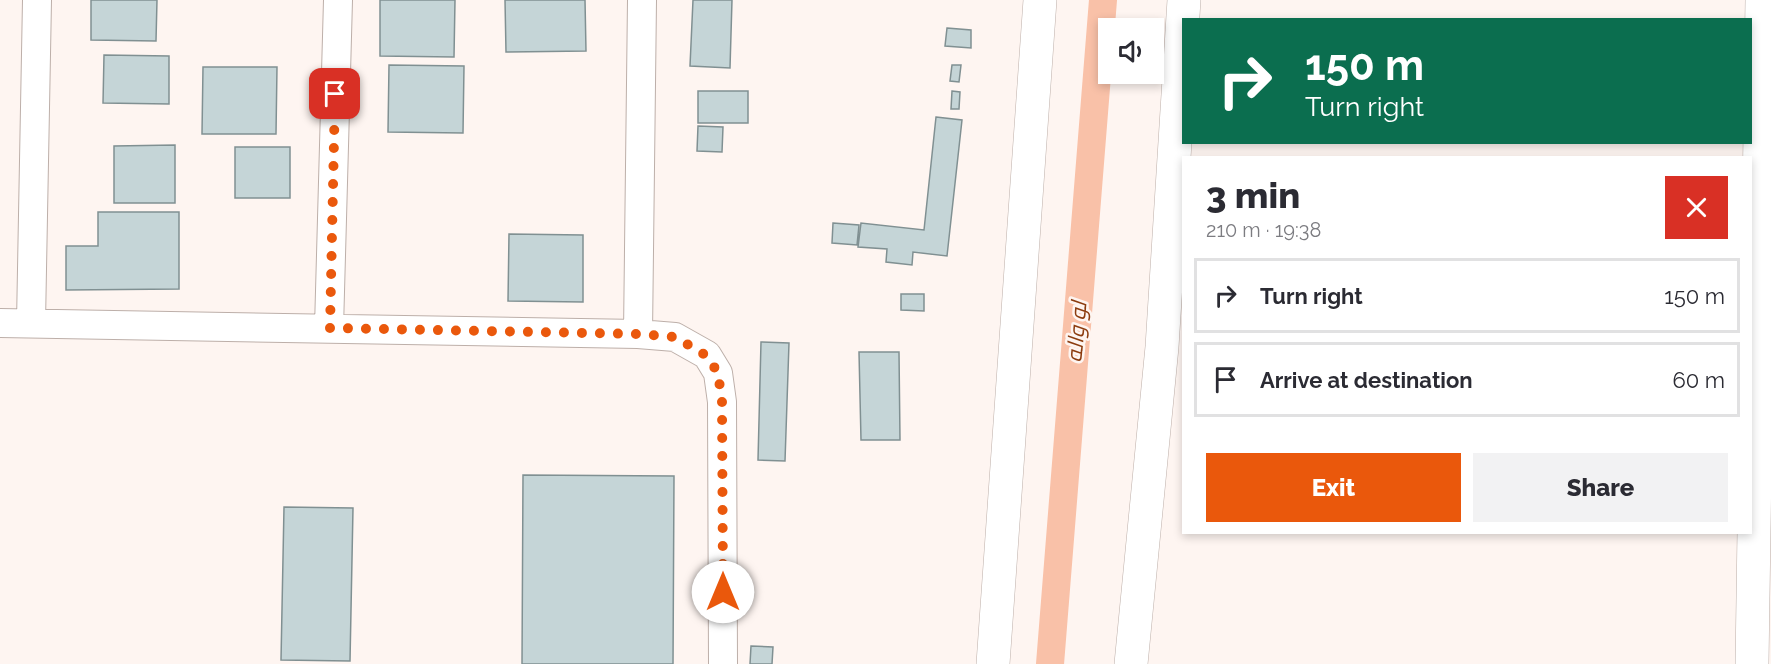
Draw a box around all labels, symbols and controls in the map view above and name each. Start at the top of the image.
map controls [1098,18,1164,84]
button: sound [1098,18,1164,84]
text: 150 m [1305,41,1424,90]
icon: right [1206,42,1284,120]
pin [309,68,360,119]
icon: arrive [318,77,351,110]
text: Turn right [1305,91,1424,122]
text: 3 min [1206,174,1300,216]
button: close [1665,176,1728,239]
text: 210 m · 19:38 [1206,218,1321,242]
icon: right [1209,279,1242,312]
text: Turn right [1260,283,1363,309]
text: 150 m [1664,283,1725,309]
water label: لو واله [1060,298,1092,363]
icon: arrive [1209,363,1242,396]
text: Arrive at destination [1260,367,1473,393]
text: 60 m [1672,367,1725,393]
button: Exit [1206,453,1461,522]
button: Share [1473,453,1728,522]
position arrow [691,560,755,624]

